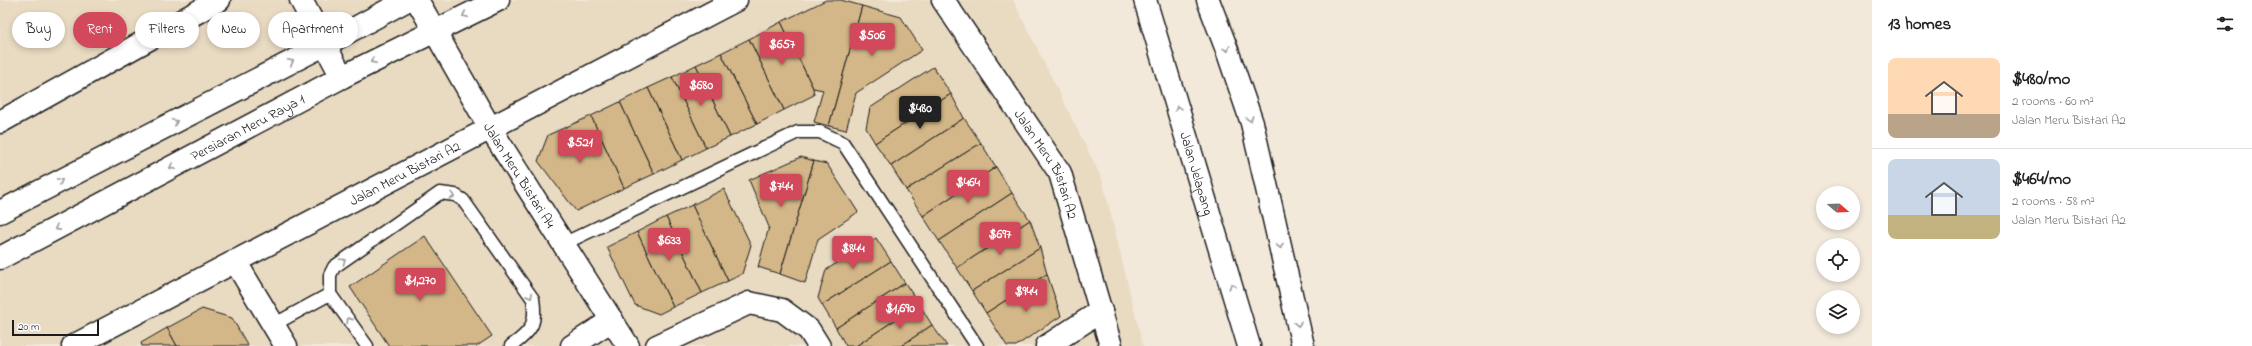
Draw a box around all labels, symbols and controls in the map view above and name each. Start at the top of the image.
one-way arrow [462,10,470,18]
chip: Buy [12,12,65,48]
chip: Rent [73,12,127,48]
chip: Filters [135,12,199,48]
chip: New [207,12,260,48]
chip: Apartment [268,12,358,48]
text: 13 homes [1888,12,1951,37]
icon: filters [2214,13,2236,35]
pin: $506 [848,23,896,57]
text: $506 [859,26,885,45]
pin: $657 [758,32,806,66]
text: $657 [769,35,795,54]
one-way arrow [1222,46,1231,53]
one-way arrow [370,56,378,64]
one-way arrow [287,60,294,67]
text: $480/mo [2012,67,2070,92]
pin: $680 [677,73,725,107]
icon: home [1920,74,1968,122]
text: $680 [689,76,713,95]
street label: Persiaran Meru Raya 1 [187,89,310,167]
text: 2 rooms · 60 m² [2012,92,2094,111]
pin: $480 [896,96,944,130]
text: $480 [908,99,932,118]
one-way arrow [1174,105,1183,112]
street label: Jalan Meru Bistari A2 [1008,106,1082,222]
text: Jalan Meru Bistari A2 [2012,111,2126,130]
one-way arrow [1245,116,1254,123]
one-way arrow [171,119,178,127]
street label: Jalan Meru Bistari A4 [477,119,560,233]
street label: Jalan Jelapang [1173,129,1218,218]
pin: $521 [556,130,604,164]
text: $521 [567,133,593,152]
street label: Jalan Meru Bistari A2 [346,137,465,212]
one-way arrow [168,162,176,170]
text: $464/mo [2012,167,2071,192]
pin: $464 [944,170,992,204]
text: $464 [956,173,980,192]
pin: $744 [757,174,805,208]
icon: home [1920,175,1968,223]
text: $744 [769,177,793,196]
one-way arrow [55,179,63,186]
north arrow [1816,186,1860,230]
map controls [1816,186,1860,334]
one-way arrow [448,191,455,199]
text: 2 rooms · 58 m² [2012,192,2095,211]
text: Jalan Meru Bistari A2 [2012,211,2126,230]
pin: $697 [976,222,1024,256]
one-way arrow [54,223,61,230]
text: $697 [989,225,1011,244]
pin: $633 [645,228,693,262]
text: $633 [657,231,681,250]
pin: $844 [829,236,877,270]
button: locate [1816,238,1860,282]
text: $844 [841,239,865,258]
one-way arrow [1276,242,1284,249]
one-way arrow [339,258,346,266]
pin: $1,270 [387,268,453,302]
text: $1,270 [404,271,436,290]
pin: $944 [1002,279,1050,313]
text: $944 [1015,282,1037,301]
one-way arrow [1228,282,1237,289]
button: layers [1816,290,1860,334]
one-way arrow [526,292,533,299]
pin: $1,690 [867,296,933,330]
text: $1,690 [885,299,915,318]
one-way arrow [347,317,354,324]
scale bar [12,318,99,337]
text: 20 m [18,319,40,335]
one-way arrow [1294,320,1302,327]

